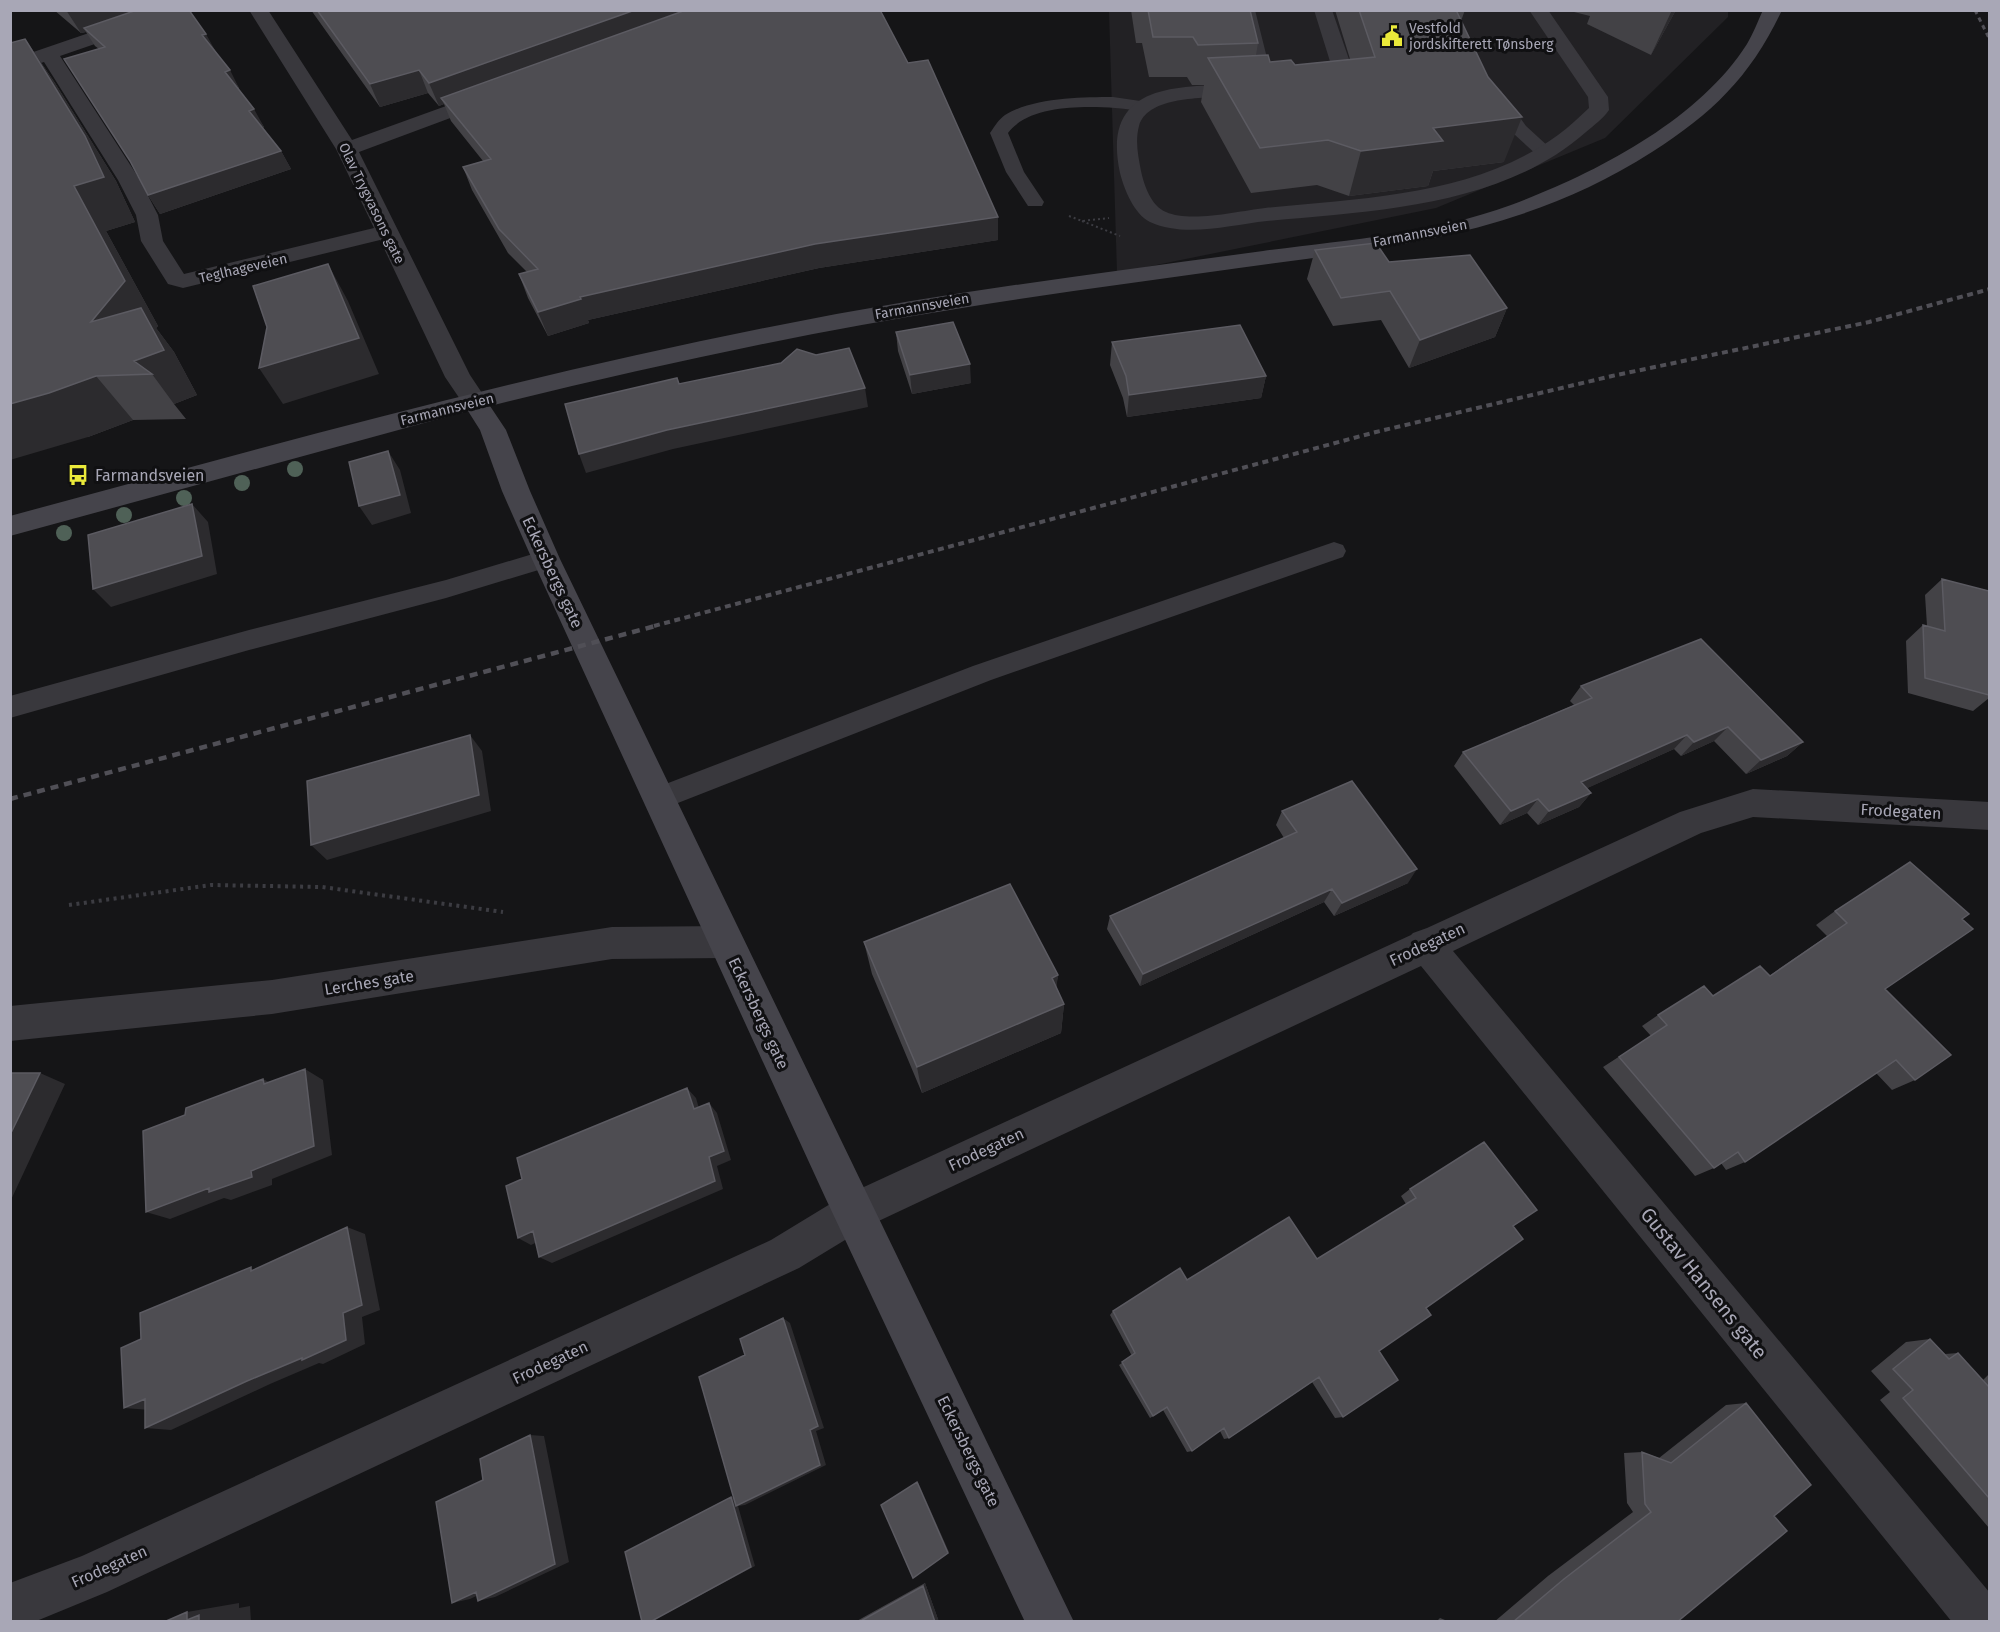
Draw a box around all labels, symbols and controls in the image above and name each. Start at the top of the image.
place label: Vestfold jordskifterett Tønsberg [1408,20,1554,53]
public building icon: Vestfold jordskifterett Tønsberg [1380,24,1404,48]
street label: Olav Trygvasons gate [335,140,408,266]
street label: Farmannsveien [1372,216,1469,251]
street label: Teglhageveien [197,250,289,287]
street label: Farmannsveien [874,290,971,323]
street label: Farmannsveien [399,390,496,429]
bus stop icon: Farmandsveien [66,463,90,487]
place label: Farmandsveien [95,466,204,485]
street label: Eckersbergs gate [518,513,587,631]
street label: Frodegaten [1860,800,1942,823]
street label: Frodegaten [1386,919,1468,970]
street label: Eckersbergs gate [724,954,793,1072]
street label: Lerches gate [323,966,415,999]
street label: Frodegaten [945,1124,1027,1175]
street label: Gustav Hansens gate [1636,1202,1772,1364]
street label: Frodegaten [509,1337,591,1388]
street label: Eckersbergs gate [933,1393,1004,1510]
street label: Frodegaten [68,1541,150,1592]

